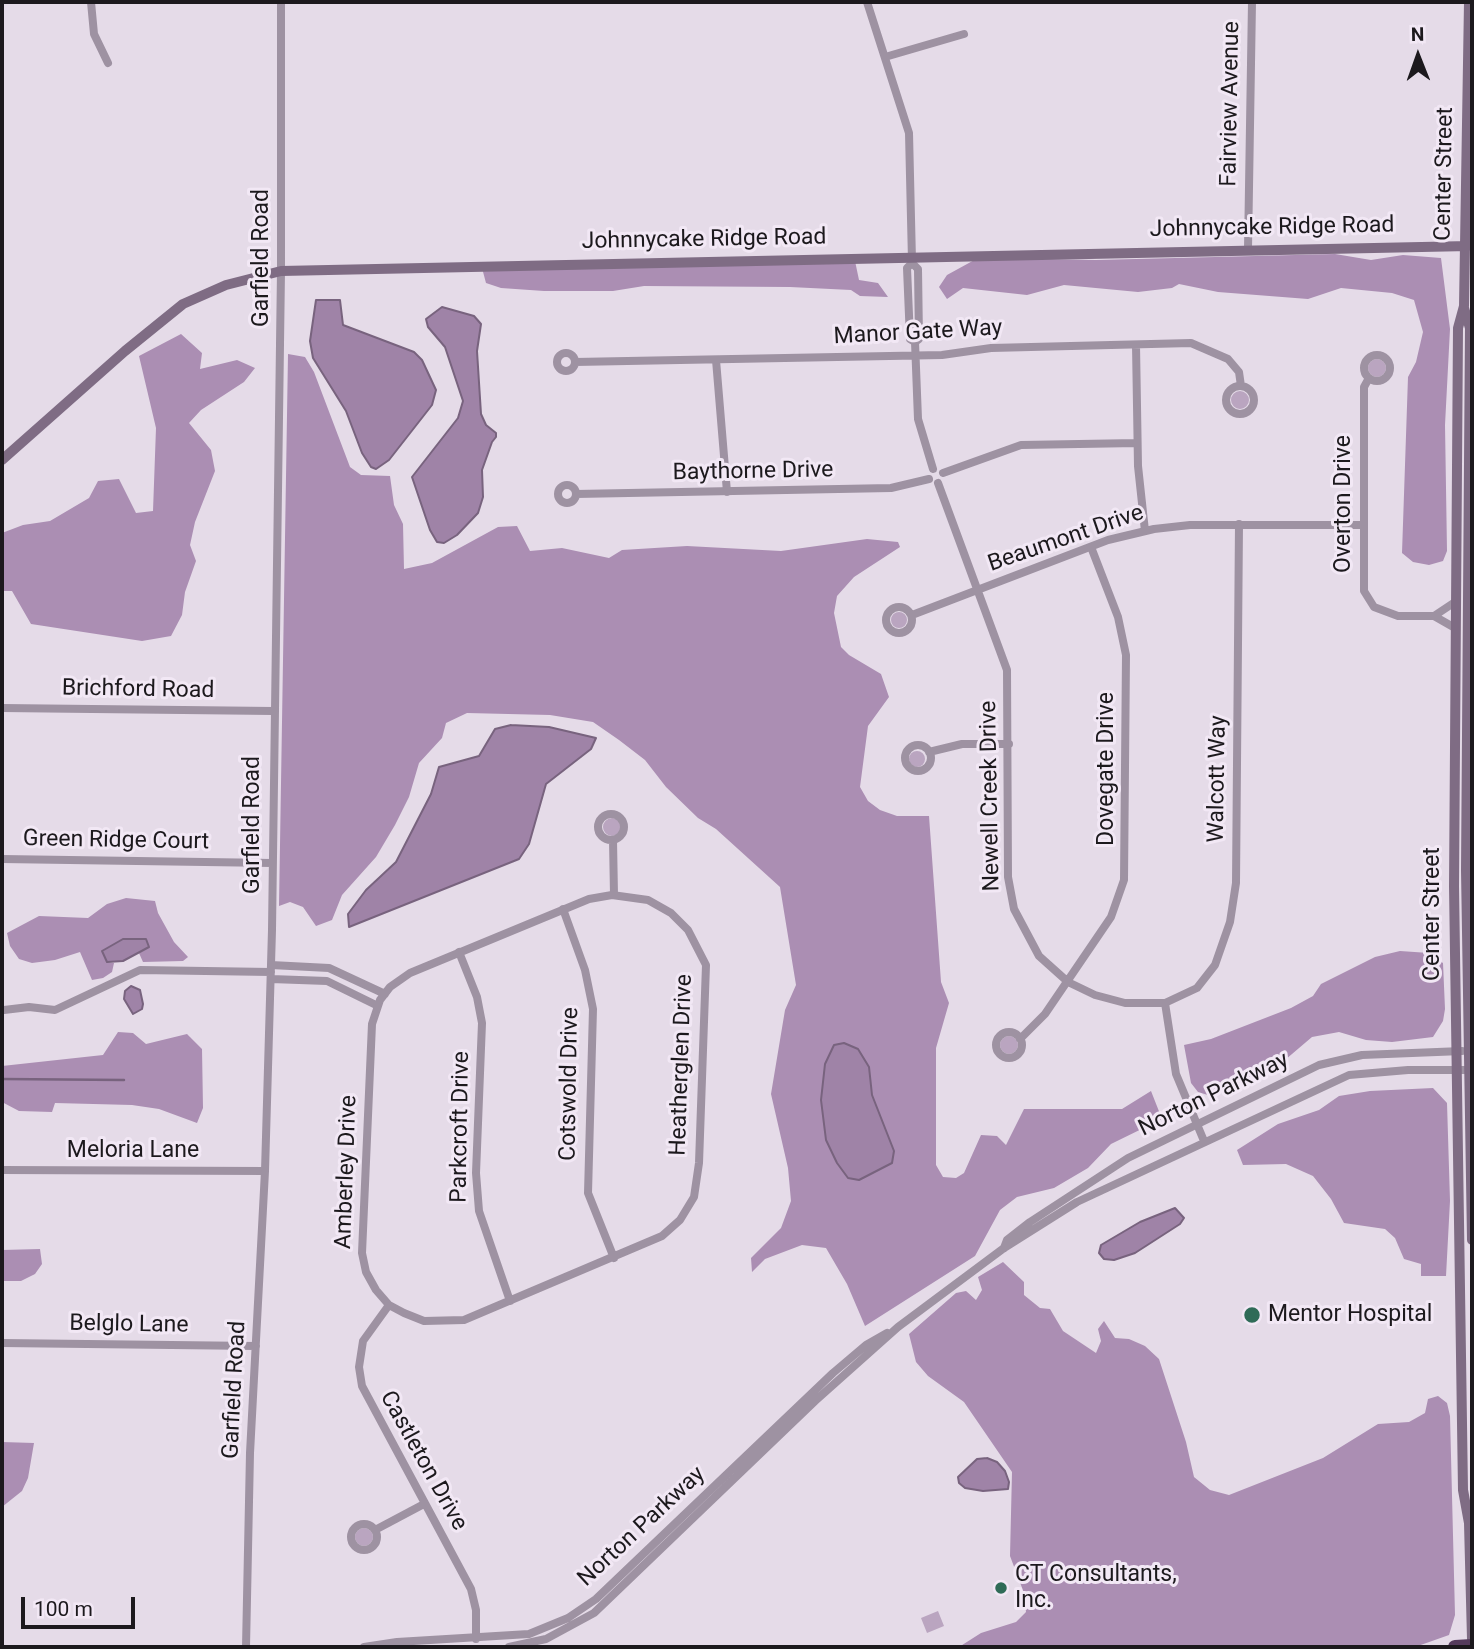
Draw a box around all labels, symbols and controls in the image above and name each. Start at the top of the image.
street label: Fairview Avenue [1216,21,1246,187]
north arrow [1383,21,1453,91]
text: N [1411,23,1425,46]
street label: Center Street [1430,107,1460,241]
street label: Garfield Road [248,189,276,327]
street label: Johnnycake Ridge Road [1149,212,1395,244]
street label: Johnnycake Ridge Road [581,224,827,256]
street label: Manor Gate Way [833,315,1003,351]
street label: Overton Drive [1330,435,1358,573]
street label: Baythorne Drive [672,457,834,487]
street label: Beaumont Drive [985,499,1147,579]
street label: Brichford Road [61,675,215,705]
street label: Dovegate Drive [1093,692,1121,846]
street label: Newell Creek Drive [976,700,1006,892]
street label: Walcott Way [1203,715,1233,843]
street label: Garfield Road [239,756,267,894]
street label: Green Ridge Court [23,826,209,856]
street label: Center Street [1419,847,1447,981]
street label: Heatherglen Drive [665,974,699,1156]
street label: Cotswold Drive [555,1007,585,1161]
street label: Norton Parkway [1134,1047,1294,1143]
street label: Parkcroft Drive [446,1051,476,1203]
street label: Amberley Drive [331,1095,363,1249]
street label: Meloria Lane [67,1137,199,1165]
place label: Mentor Hospital [1268,1301,1432,1329]
marker: Mentor Hospital [1242,1305,1262,1325]
street label: Belglo Lane [69,1310,189,1340]
street label: Garfield Road [218,1320,252,1460]
street label: Castleton Drive [373,1386,473,1536]
street label: Norton Parkway [573,1461,711,1593]
place label: CT Consultants, Inc. [1015,1561,1177,1615]
marker: CT Consultants, Inc. [993,1580,1009,1596]
scale bar [24,1582,138,1626]
text: 100 m [34,1597,93,1621]

